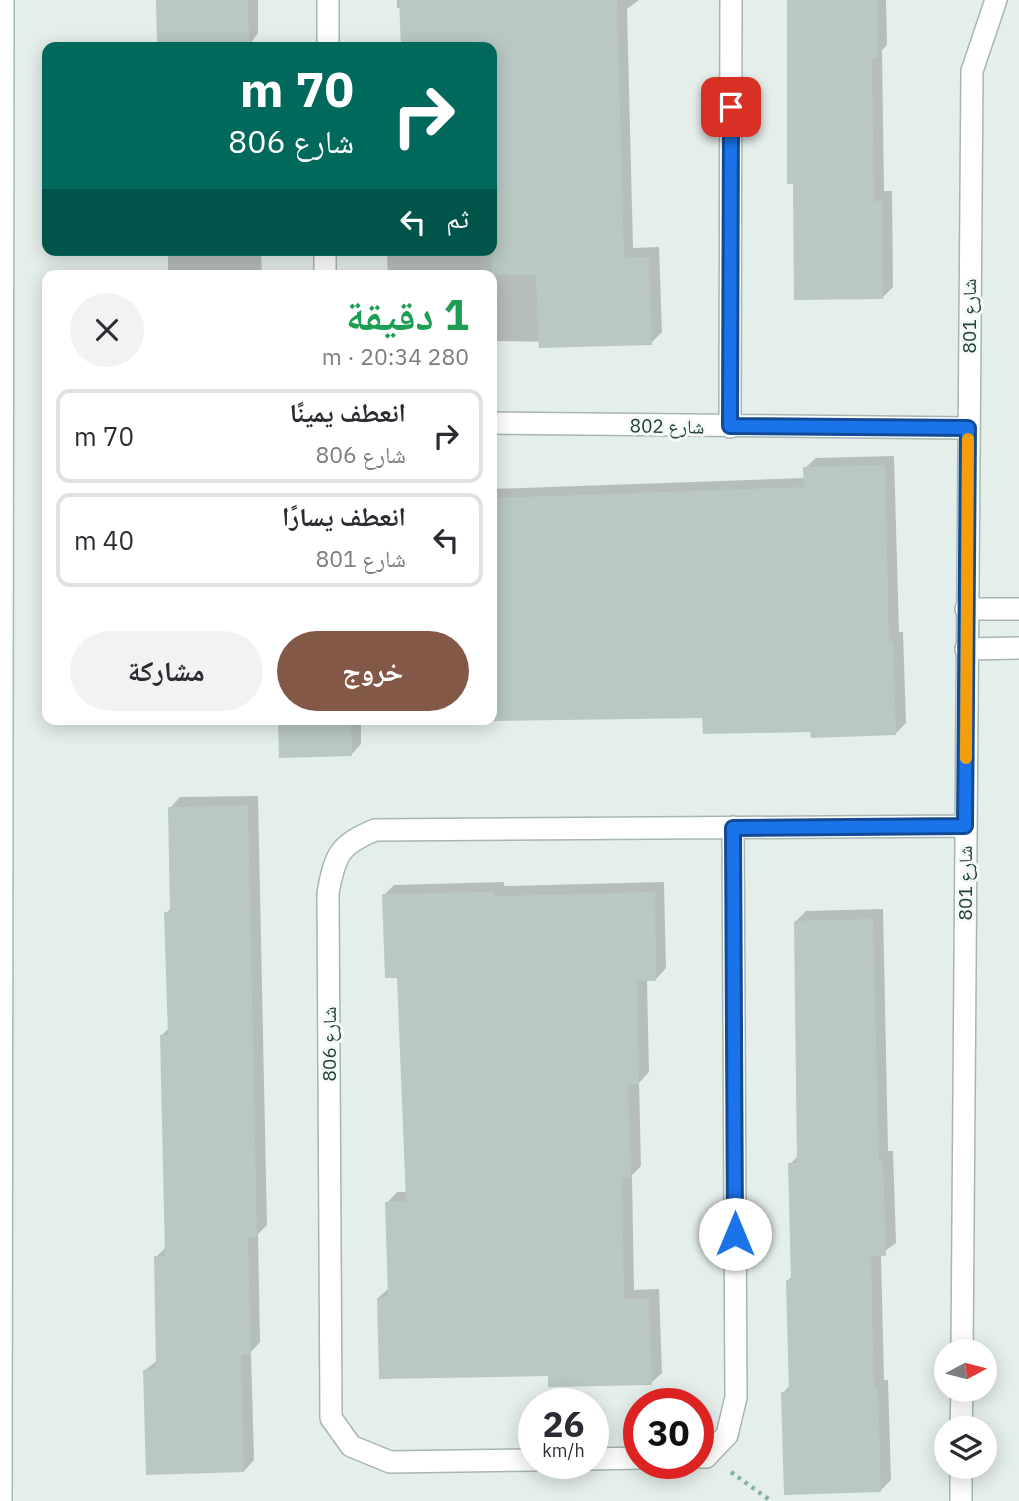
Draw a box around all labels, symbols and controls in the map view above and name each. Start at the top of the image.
text: 70 m [240,57,354,120]
icon: right [378,70,469,161]
pin [701,77,761,137]
icon: arrive [712,88,750,126]
text: شارع 806 [228,120,354,162]
text: ثم [446,201,469,235]
icon: left [394,203,432,241]
street label: شارع 801 [957,279,981,353]
text: 1 دقيقة [346,287,469,342]
button: close [70,293,144,367]
text: 280 m · 20:34 [322,341,469,371]
text: انعطف يمينًا [290,395,406,429]
street label: شارع 802 [629,413,705,439]
icon: right [427,417,465,455]
text: 70 m [74,419,134,453]
text: شارع 806 [315,439,406,469]
text: انعطف يسارًا [282,499,406,533]
icon: left [427,521,465,559]
text: 40 m [74,523,134,557]
text: شارع 801 [315,543,406,573]
button: مشاركة [70,631,263,711]
button: خروج [277,631,469,711]
street label: شارع 801 [953,846,977,920]
street label: شارع 806 [317,1007,341,1081]
position arrow [698,1197,772,1271]
north arrow [934,1339,998,1402]
map controls [934,1339,997,1479]
speed limit sign: 30 [623,1388,714,1479]
text: 26 [542,1401,585,1447]
button: layers [934,1416,997,1479]
text: km/h [542,1439,585,1462]

